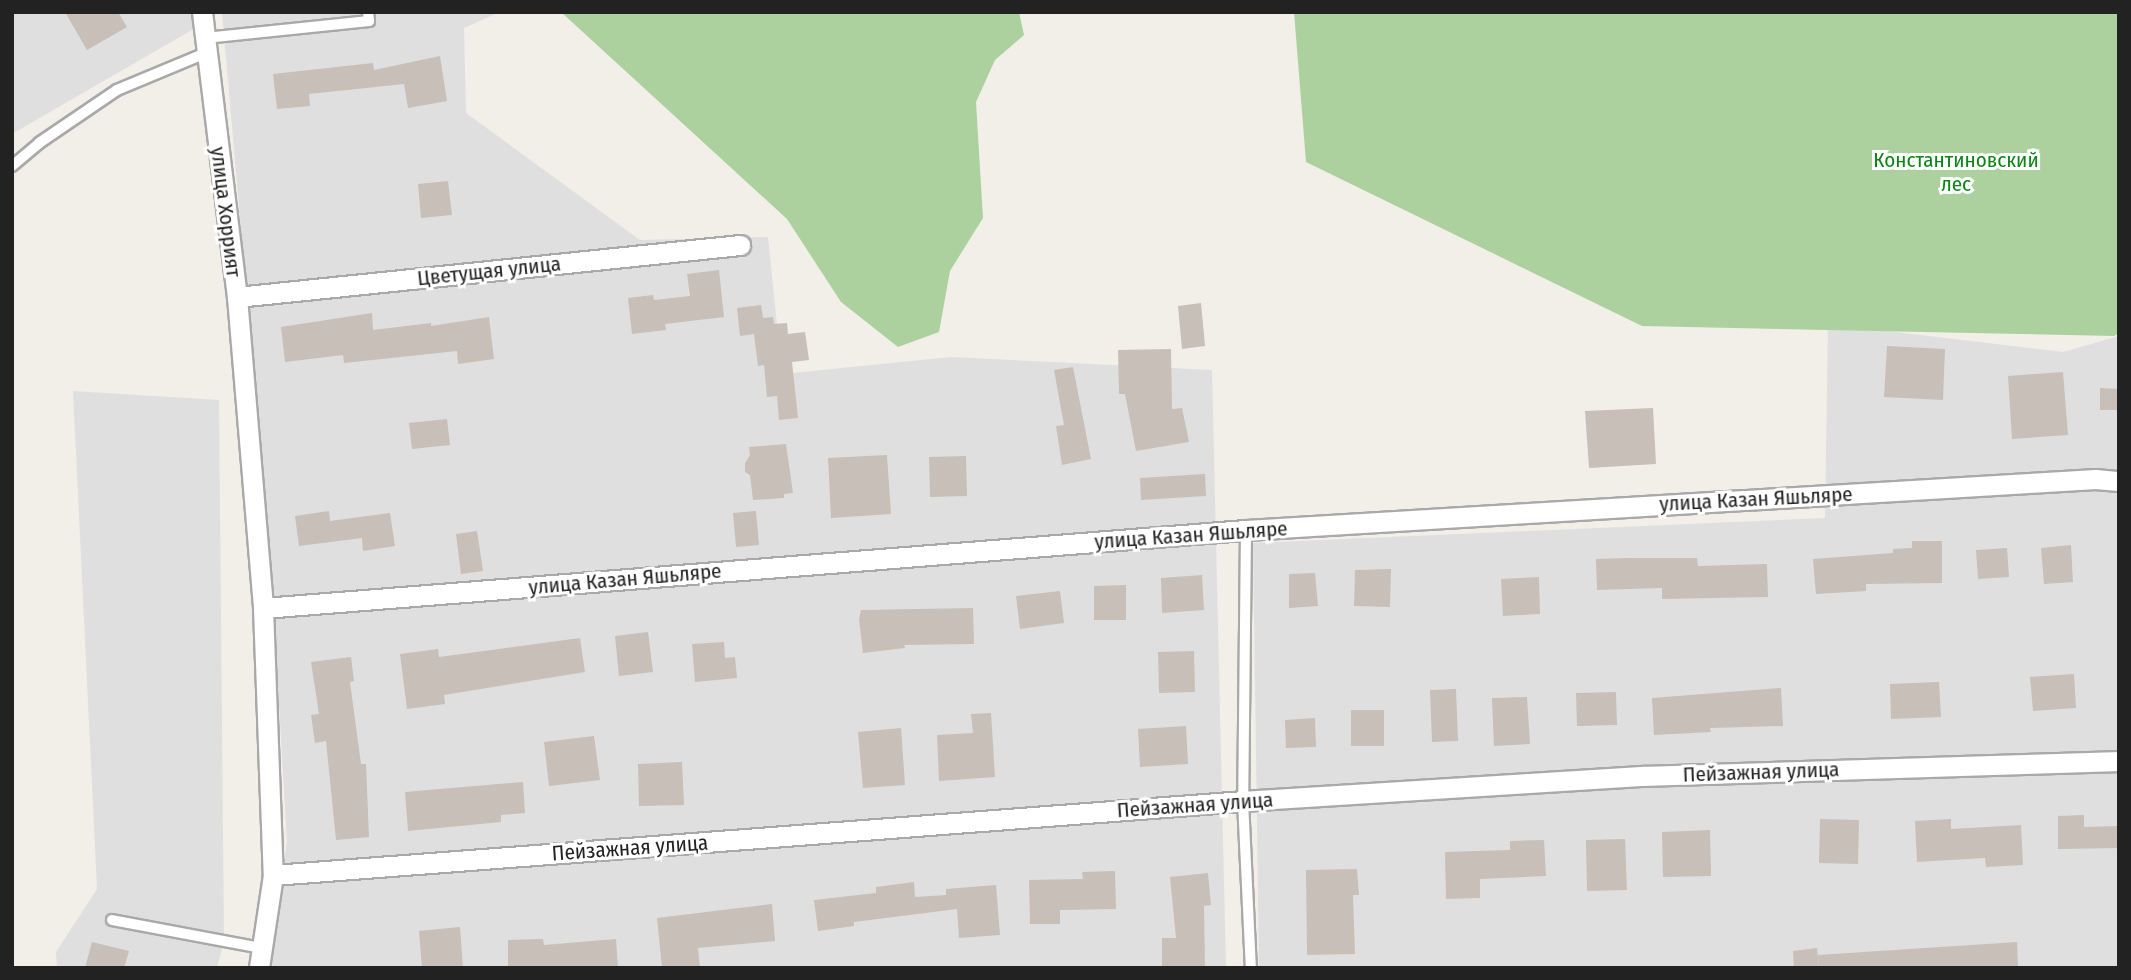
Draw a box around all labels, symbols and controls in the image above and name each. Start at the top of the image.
street label: улица Хоррият [206,145,246,279]
park label: Константиновский лес [1873,147,2039,197]
street label: Цветущая улица [416,251,562,291]
street label: улица Казан Яшьляре [1659,481,1853,517]
street label: улица Казан Яшьляре [1094,516,1288,554]
street label: улица Казан Яшьляре [528,558,722,600]
street label: Пейзажная улица [1682,757,1840,787]
street label: Пейзажная улица [1116,787,1274,823]
street label: Пейзажная улица [551,830,709,866]

